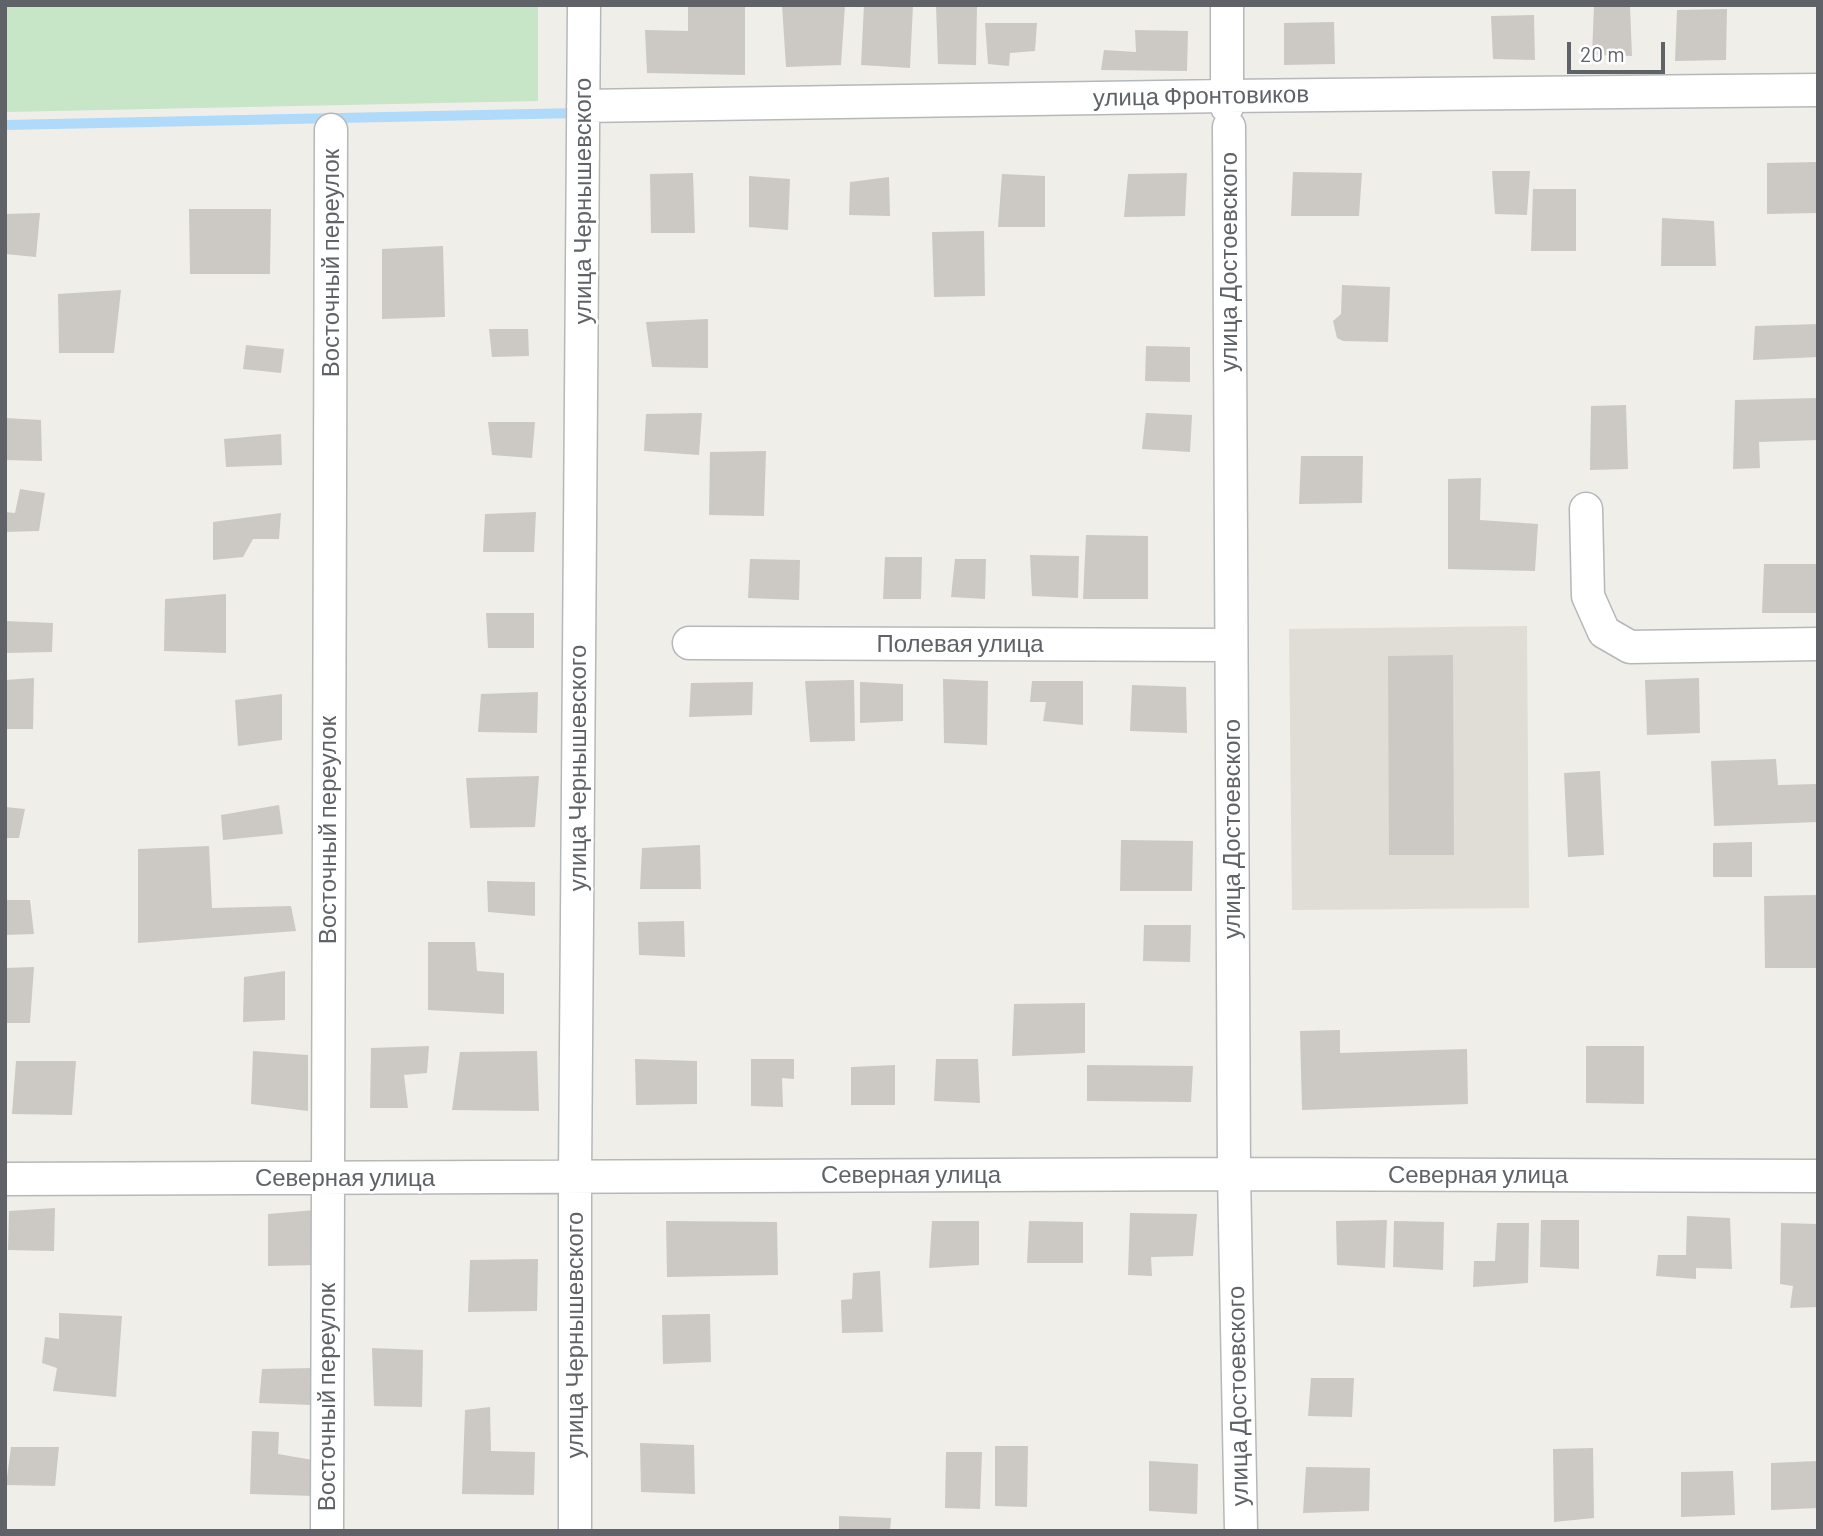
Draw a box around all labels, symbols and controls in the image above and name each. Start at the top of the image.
scale bar [1571,28,1669,72]
text: 20 m [1580,41,1625,66]
street label: улица Чернышевского [569,78,597,324]
street label: улица Фронтовиков [1093,80,1309,112]
street label: Восточный переулок [317,149,345,377]
street label: улица Достоевского [1215,152,1243,372]
street label: Полевая улица [876,630,1044,658]
street label: улица Чернышевского [564,645,592,891]
street label: Восточный переулок [314,716,342,944]
street label: улица Достоевского [1218,719,1246,939]
street label: Северная улица [821,1161,1001,1189]
street label: Северная улица [1388,1161,1568,1189]
street label: Северная улица [255,1164,435,1192]
street label: улица Чернышевского [561,1212,589,1458]
street label: Восточный переулок [313,1283,341,1511]
street label: улица Достоевского [1222,1286,1254,1506]

